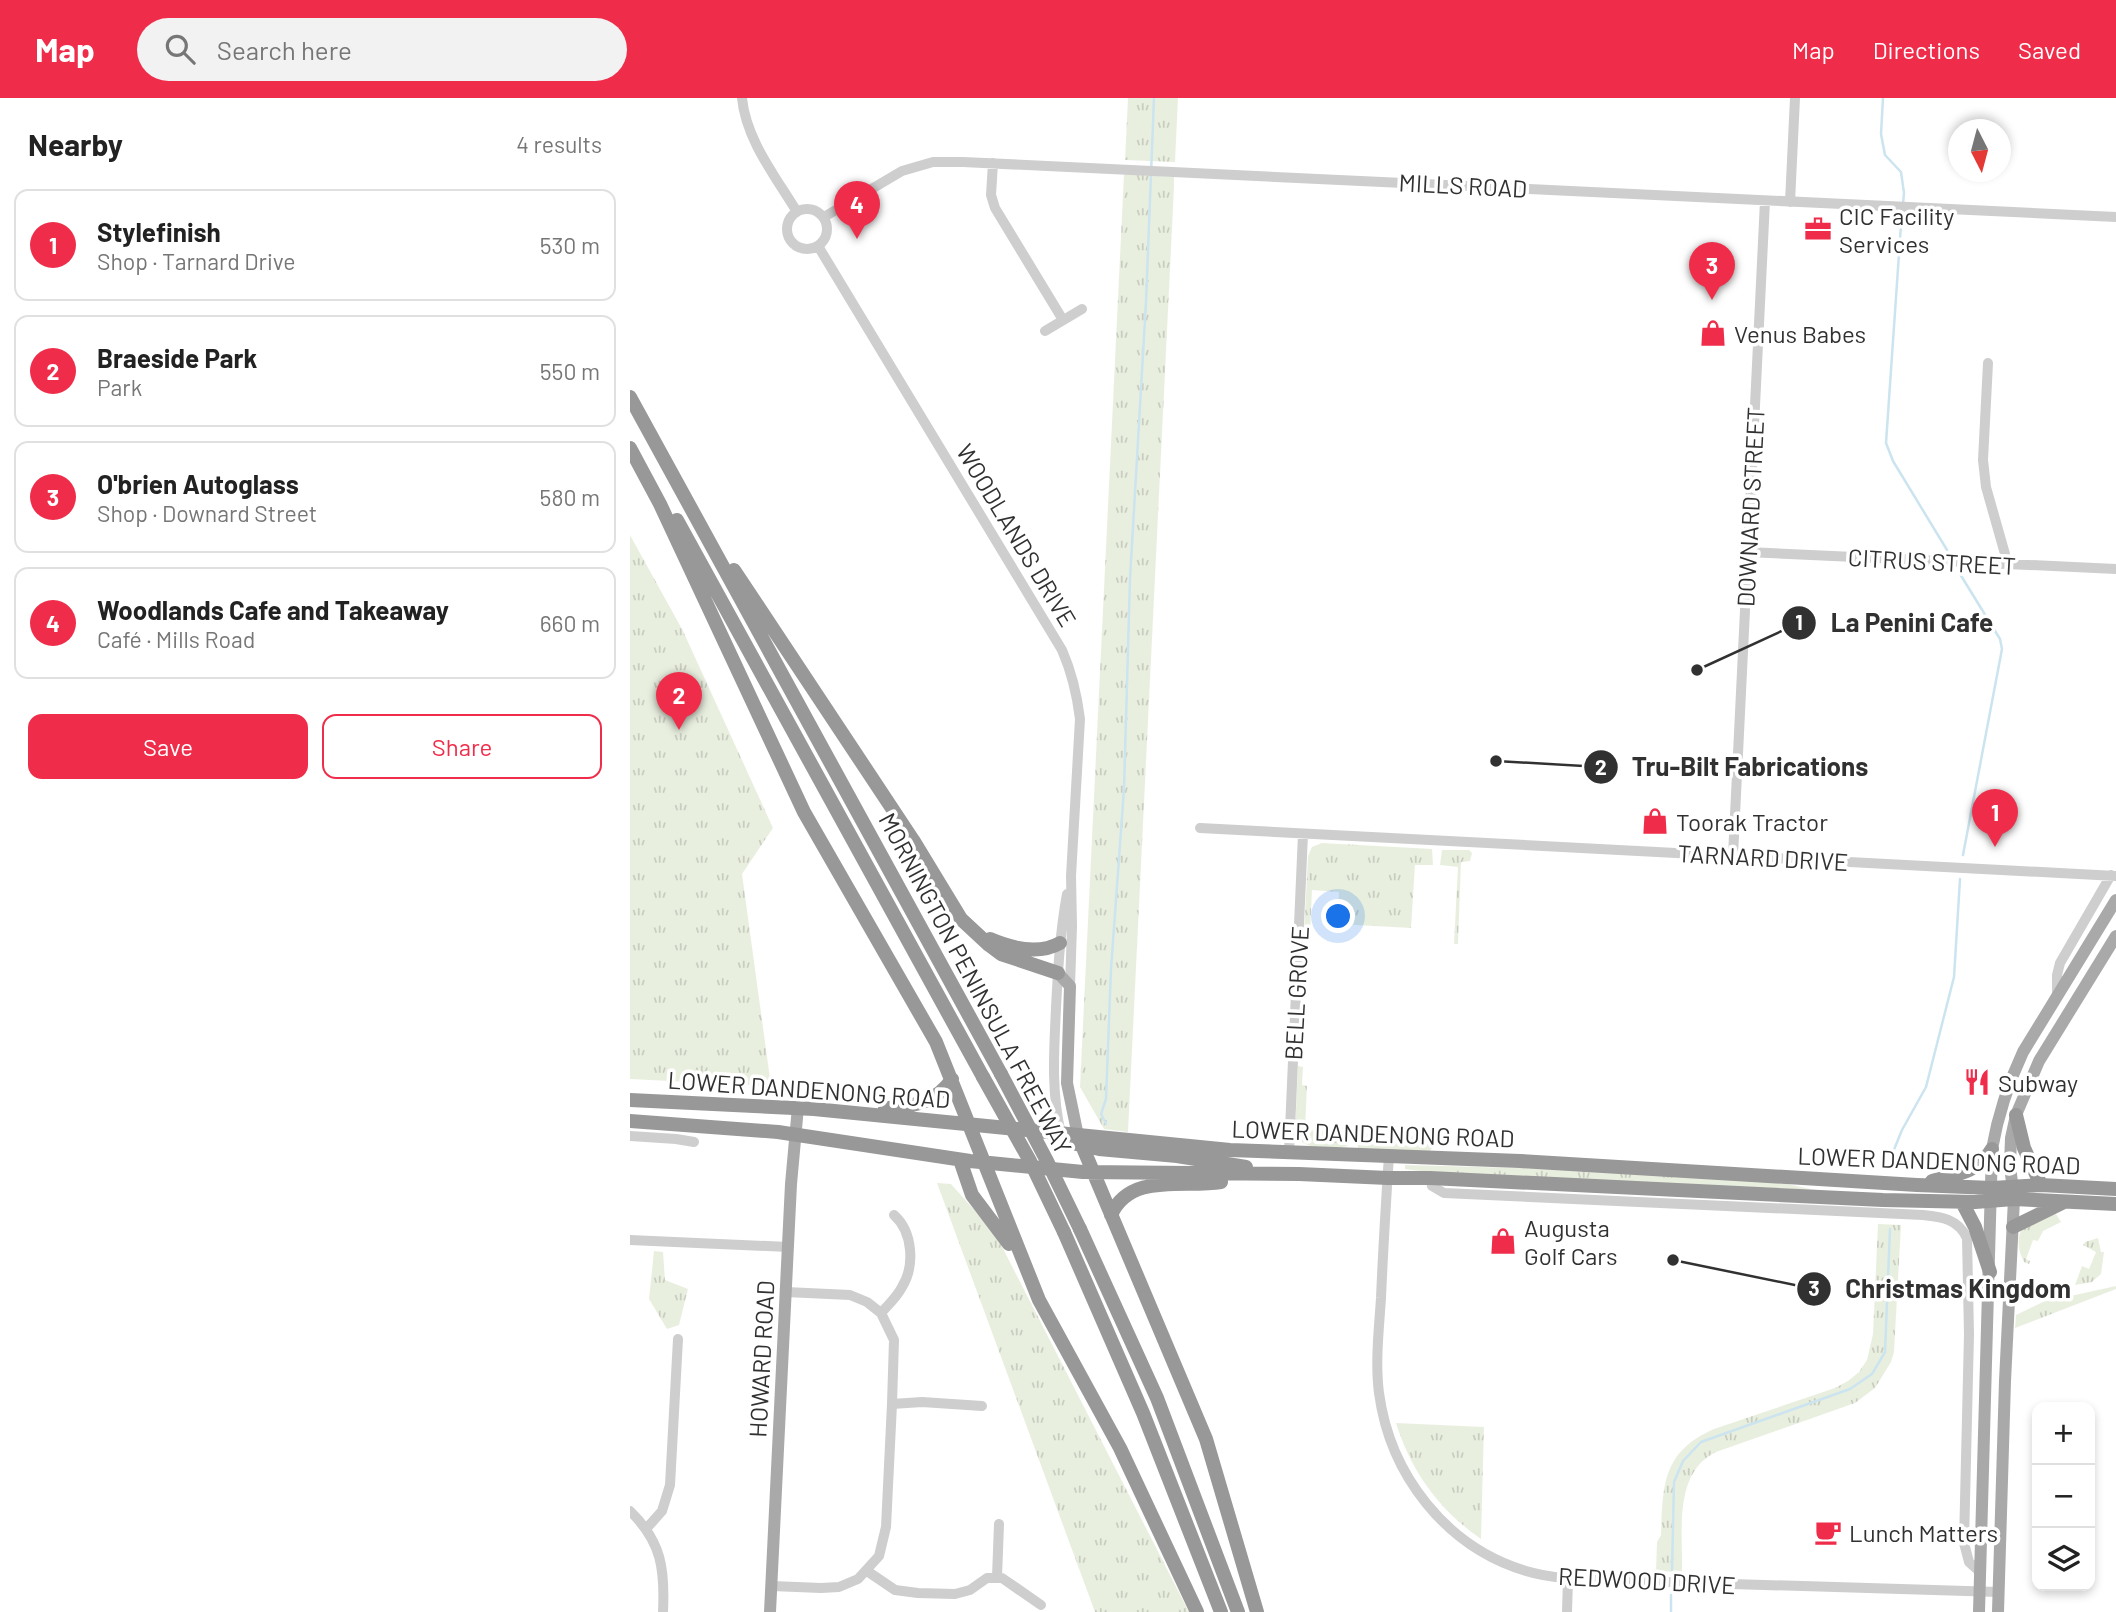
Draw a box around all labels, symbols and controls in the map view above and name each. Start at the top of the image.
search box [137,18,627,81]
text: Map [35,29,95,69]
icon: search [161,30,199,68]
text: Search here [217,34,352,65]
text: Map [1792,35,1835,64]
text: Directions [1873,35,1980,64]
text: Saved [2018,35,2081,64]
north arrow [1948,119,2011,182]
text: Nearby [28,126,123,162]
text: 4 results [516,130,602,158]
street label: MILLS ROAD [1398,167,1528,203]
pin: 4 [834,181,880,239]
place label: CIC Facility Services [1839,201,1954,258]
office icon: CIC Facility Services [1803,214,1833,244]
text: Stylefinish [97,216,221,247]
text: 1 [49,231,57,259]
text: 530 m [540,231,600,259]
pin: 3 [1689,242,1735,300]
text: Shop · Tarnard Drive [97,247,296,275]
shop icon: Venus Babes [1698,318,1728,348]
place label: Venus Babes [1734,319,1866,348]
text: Braeside Park [97,342,257,373]
text: 2 [47,357,59,385]
text: 550 m [540,357,600,385]
text: Park [97,373,142,401]
street label: DOWNARD STREET [1730,406,1770,608]
street label: WOODLANDS DRIVE [951,438,1083,632]
text: O'brien Autoglass [97,468,299,499]
text: 3 [47,483,59,511]
text: 580 m [540,483,600,511]
text: Shop · Downard Street [97,499,317,527]
street label: CITRUS STREET [1847,542,2017,580]
text: Woodlands Cafe and Takeaway [97,594,449,625]
callout: La Penini Cafe [1782,599,2007,646]
text: La Penini Cafe [1831,606,1993,637]
text: 4 [46,609,60,637]
text: 660 m [540,609,600,637]
text: 1 [1795,609,1803,634]
text: Café · Mills Road [97,625,255,653]
pin: 2 [656,672,702,730]
button: Save [28,714,308,779]
button: Share [322,714,602,779]
callout: Tru-Bilt Fabrications [1583,744,1883,791]
text: Tru-Bilt Fabrications [1632,750,1868,781]
text: 2 [1595,754,1607,779]
pin: 1 [1972,789,2018,847]
shop icon: Toorak Tractor [1640,806,1670,836]
street label: MORNINGTON PENINSULA FREEWAY [873,807,1079,1159]
place label: Toorak Tractor [1676,807,1828,836]
street label: TARNARD DRIVE [1677,838,1849,876]
your location [1321,899,1355,933]
street label: BELL GROVE [1278,925,1314,1061]
street label: LOWER DANDENONG ROAD [667,1065,951,1113]
restaurant icon: Subway [1962,1067,1992,1097]
place label: Subway [1998,1068,2078,1097]
street label: LOWER DANDENONG ROAD [1231,1114,1515,1152]
street label: LOWER DANDENONG ROAD [1797,1141,2081,1179]
place label: Augusta Golf Cars [1524,1213,1618,1270]
shop icon: Augusta Golf Cars [1488,1226,1518,1256]
callout: Christmas Kingdom [1797,1265,2085,1312]
text: Christmas Kingdom [1845,1272,2071,1303]
text: 3 [1808,1275,1820,1300]
street label: HOWARD ROAD [742,1280,780,1438]
map controls [2032,1402,2095,1591]
button: + [2032,1402,2095,1465]
button: − [2032,1465,2095,1528]
cafe icon: Lunch Matters [1813,1517,1843,1547]
place label: Lunch Matters [1849,1518,1998,1547]
button: layers [2032,1528,2095,1591]
street label: REDWOOD DRIVE [1558,1561,1736,1599]

